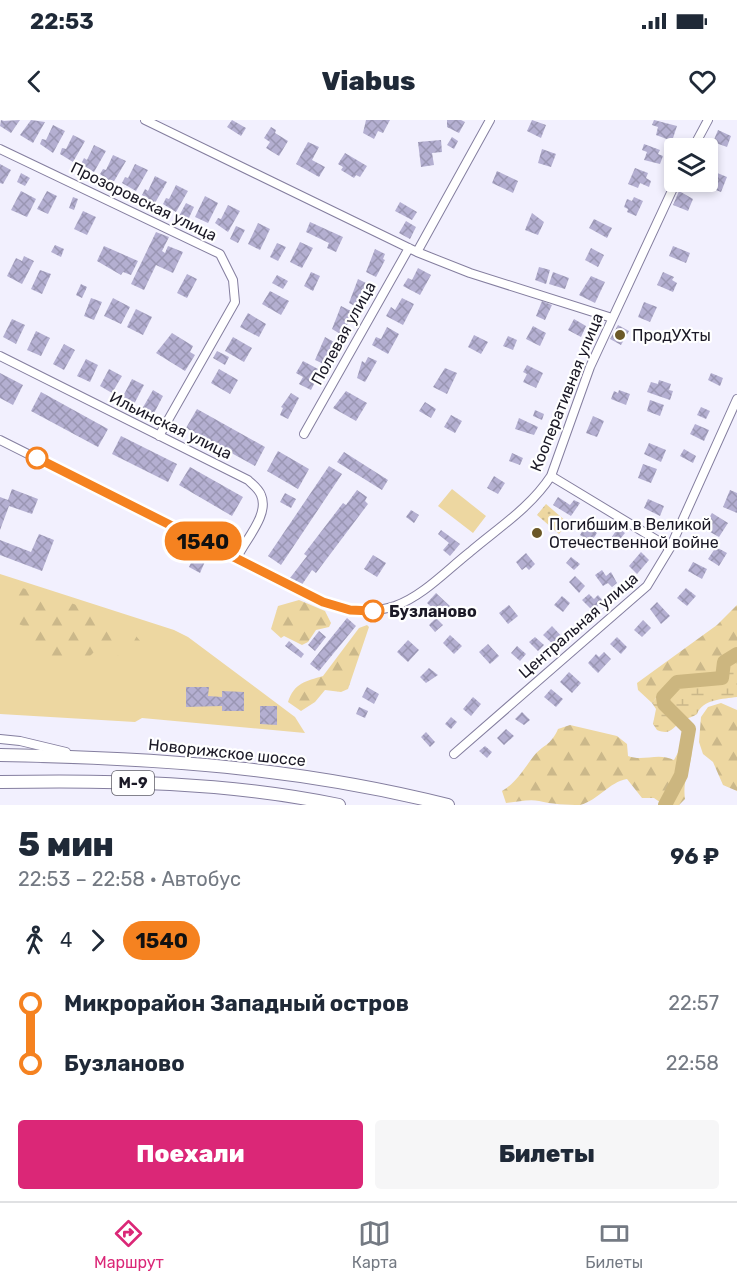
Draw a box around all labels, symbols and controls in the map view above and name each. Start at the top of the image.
text: 22:53 [30,8,94,35]
icon: back [18,65,51,98]
text: Viabus [322,65,416,97]
icon: heart [686,65,719,98]
map controls [664,138,718,192]
button: layers [664,138,718,192]
street label: Прозоровская улица [68,158,220,245]
street label: Полевая улица [307,278,380,388]
street label: Кооперативная улица [526,310,607,474]
place label: ПродУХты [632,326,711,345]
marker: ПродУХты [613,328,627,342]
street label: Ильинская улица [107,388,235,463]
unlabelled marker [26,447,48,469]
place label: Погибшим в Великой Отечественной войне [549,515,719,552]
line badge: 1540 [161,522,245,560]
marker: Погибшим в Великой Отечественной войне [530,526,544,540]
text: 1540 [177,529,229,554]
street label: Центральная улица [515,569,642,682]
marker: Бузланово [362,600,384,622]
place label: Бузланово [389,602,477,621]
street label: Новорижское шоссе [147,735,307,770]
road number: М-9 [112,771,154,795]
text: 5 мин [18,825,114,864]
text: 96 ₽ [670,843,719,870]
text: 22:53 – 22:58 · Автобус [18,867,241,891]
icon: walk [18,924,51,957]
icon: forward [81,924,114,957]
text: 4 [60,928,72,952]
text: 1540 [135,928,188,953]
text: Микрорайон Западный остров [64,990,409,1017]
text: 22:57 [668,991,719,1015]
text: Бузланово [64,1050,185,1077]
text: 22:58 [666,1051,719,1075]
button: Поехали [18,1120,363,1189]
button: Билеты [375,1120,719,1189]
tab: Маршрут [94,1217,164,1272]
tab: Карта [352,1217,397,1272]
tab: Билеты [585,1217,643,1272]

